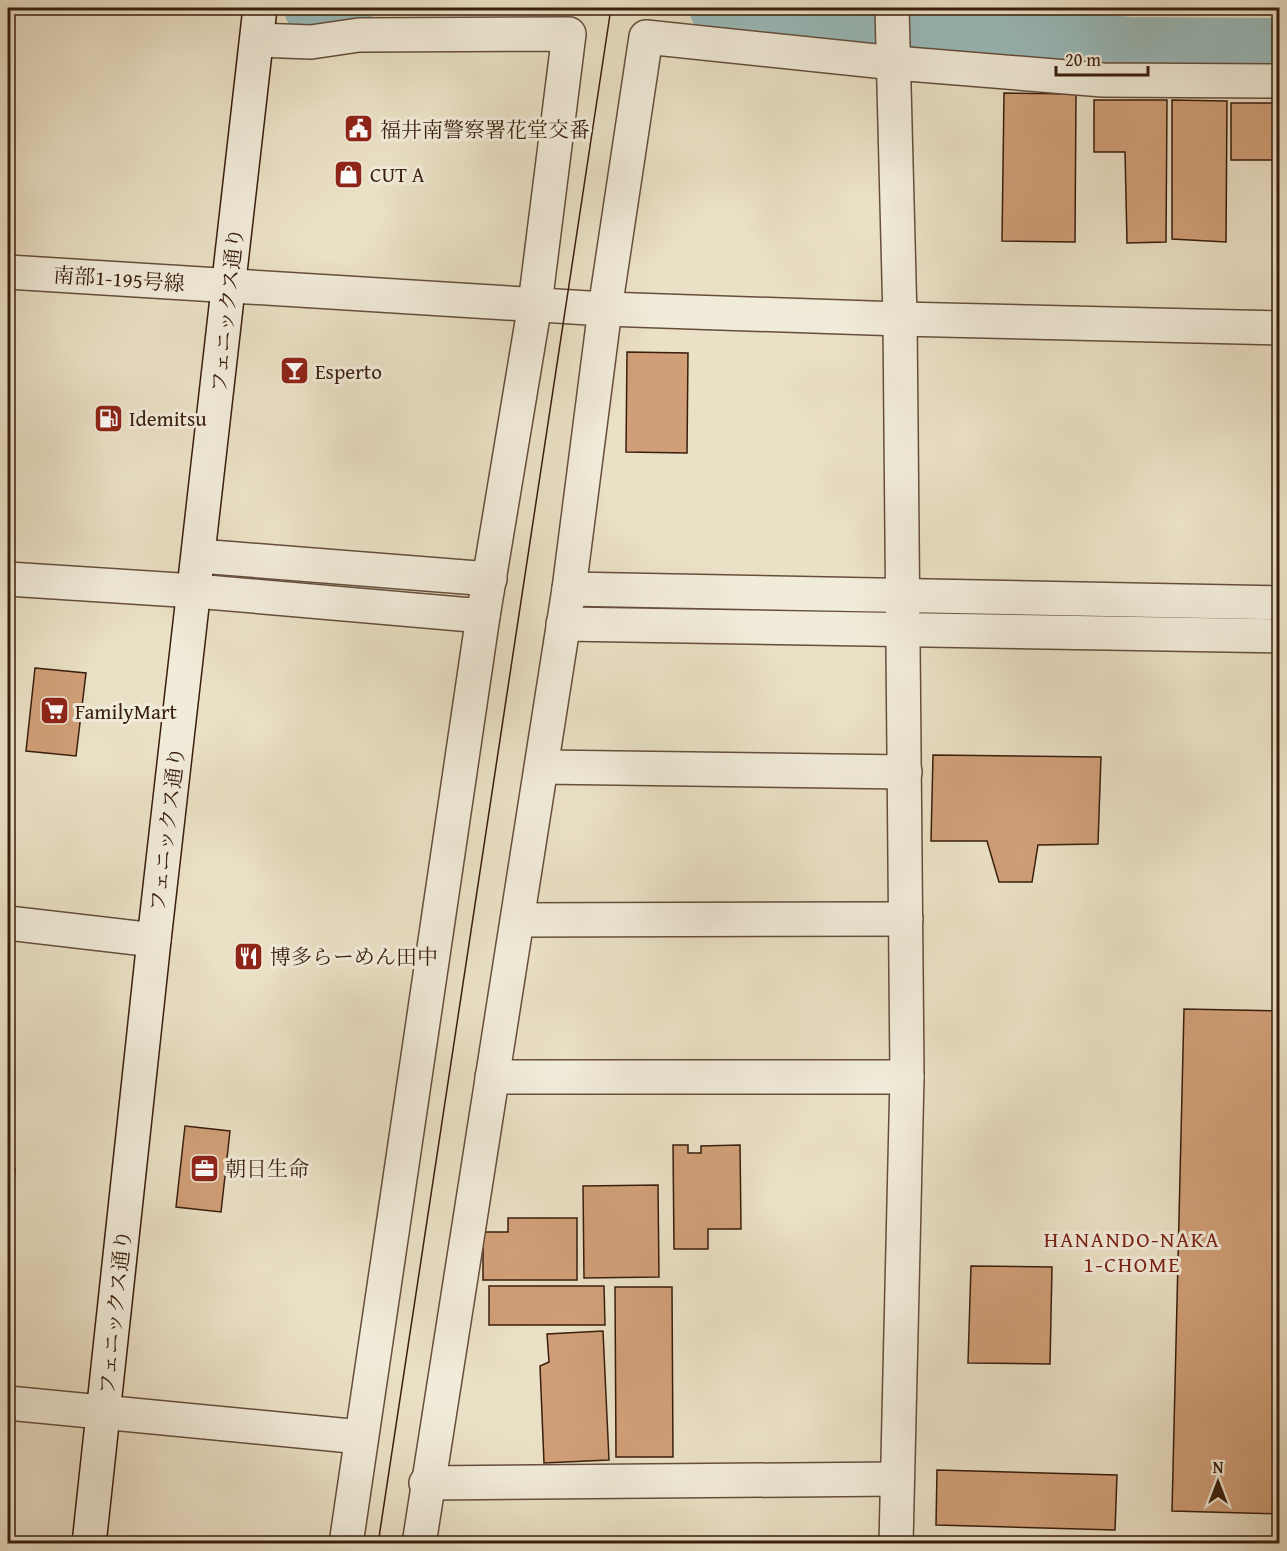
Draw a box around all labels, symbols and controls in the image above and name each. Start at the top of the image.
scale bar [1056,39,1148,77]
text: 20 m [1065,46,1101,73]
public building icon: 福井南警察署花堂交番 [343,113,375,145]
place label: 福井南警察署花堂交番 [380,114,590,145]
shop icon: CUT A [333,158,365,190]
place label: CUT A [370,159,425,190]
street label: フェニックス通り [203,226,251,394]
street label: 南部1-195号線 [52,259,186,299]
bar icon: Esperto [278,355,310,387]
place label: Esperto [315,356,382,387]
fuel station icon: Idemitsu [92,402,124,434]
place label: Idemitsu [129,403,207,434]
supermarket icon: FamilyMart [38,695,70,727]
place label: FamilyMart [75,696,178,727]
street label: フェニックス通り [142,745,192,913]
restaurant icon: 博多らーめん田中 [233,940,265,972]
place label: 博多らーめん田中 [270,941,438,972]
office icon: 朝日生命 [188,1152,220,1184]
place label: 朝日生命 [225,1153,309,1184]
district label: HANANDO-NAKA 1-CHOME [1044,1223,1220,1280]
street label: フェニックス通り [91,1228,139,1396]
north arrow [1188,1452,1248,1512]
text: N [1213,1455,1224,1479]

